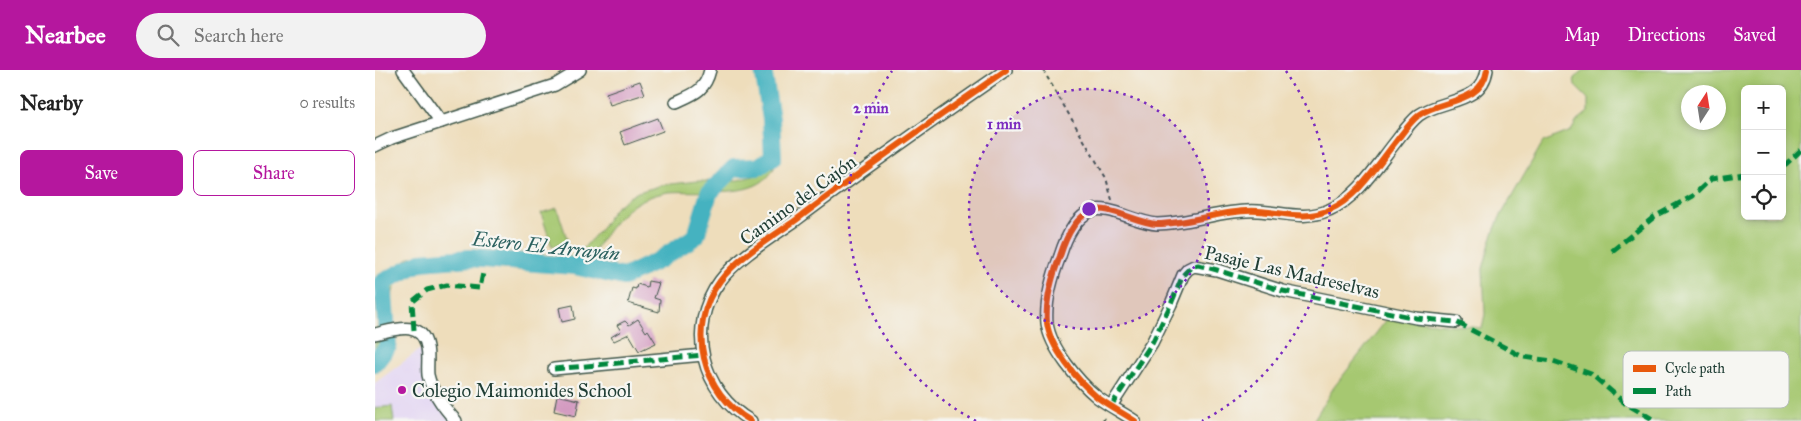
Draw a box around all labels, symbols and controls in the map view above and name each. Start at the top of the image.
search box [136,13,486,58]
text: Nearbee [25,20,106,50]
icon: search [154,21,182,49]
text: Search here [194,24,284,47]
text: Map [1564,24,1600,46]
text: Directions [1628,24,1705,46]
text: Saved [1733,24,1776,46]
north arrow [1681,85,1726,130]
map controls [1741,85,1786,220]
button: + [1741,85,1786,130]
text: Nearby [20,90,83,116]
text: 0 results [300,93,355,112]
text: 2 min [853,99,890,117]
text: 1 min [987,115,1022,133]
button: − [1741,130,1786,175]
button: Save [20,150,183,196]
button: Share [193,150,355,196]
street label: Camino del Cajón [735,150,861,250]
button: locate [1741,175,1786,220]
centre of rings [1080,200,1098,218]
water label: Estero El Arrayán [470,226,621,266]
street label: Pasaje Las Madreselvas [1202,241,1382,303]
legend [1623,351,1789,408]
text: Cycle path [1665,360,1725,377]
place label: Colegio Maimonides School [412,379,633,403]
text: Path [1665,383,1692,400]
marker: Colegio Maimonides School [396,384,408,396]

